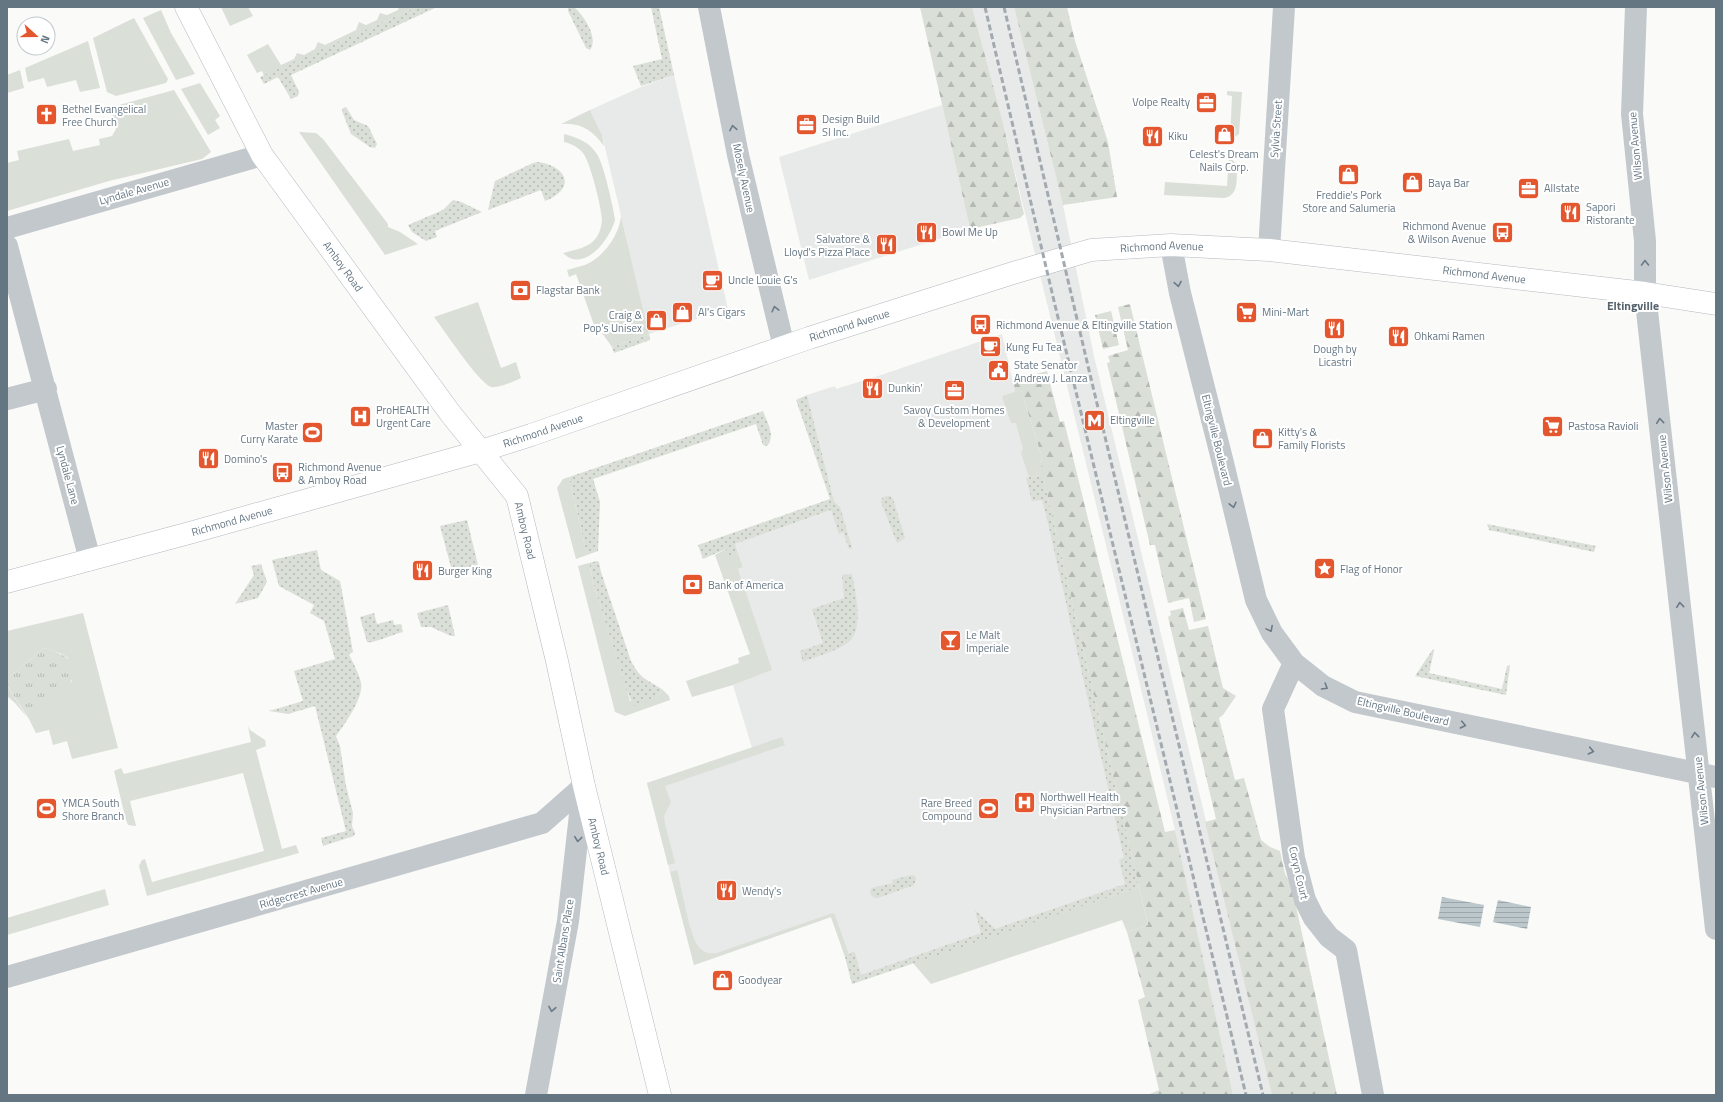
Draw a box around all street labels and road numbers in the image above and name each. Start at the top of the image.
street label: Sylvia Street [1266,100,1286,158]
street label: Wilson Avenue [1624,111,1646,181]
street label: Mosely Avenue [729,142,759,214]
street label: Lyndale Avenue [97,173,171,209]
street label: Richmond Avenue [1120,237,1204,256]
street label: Amboy Road [319,238,367,295]
street label: Richmond Avenue [1442,262,1527,287]
street label: Richmond Avenue [807,305,892,345]
street label: Eltingville Boulevard [1198,393,1236,488]
street label: Richmond Avenue [501,409,586,451]
street label: Wilson Avenue [1653,434,1677,504]
street label: Lyndale Lane [52,444,84,507]
street label: Amboy Road [511,500,540,561]
street label: Richmond Avenue [190,502,275,540]
street label: Eltingville Boulevard [1355,693,1451,729]
street label: Wilson Avenue [1689,756,1713,826]
street label: Amboy Road [584,816,614,877]
street label: Coryn Court [1285,845,1313,901]
street label: Ridgecrest Avenue [257,873,345,913]
street label: Saint Albans Place [548,897,578,984]

